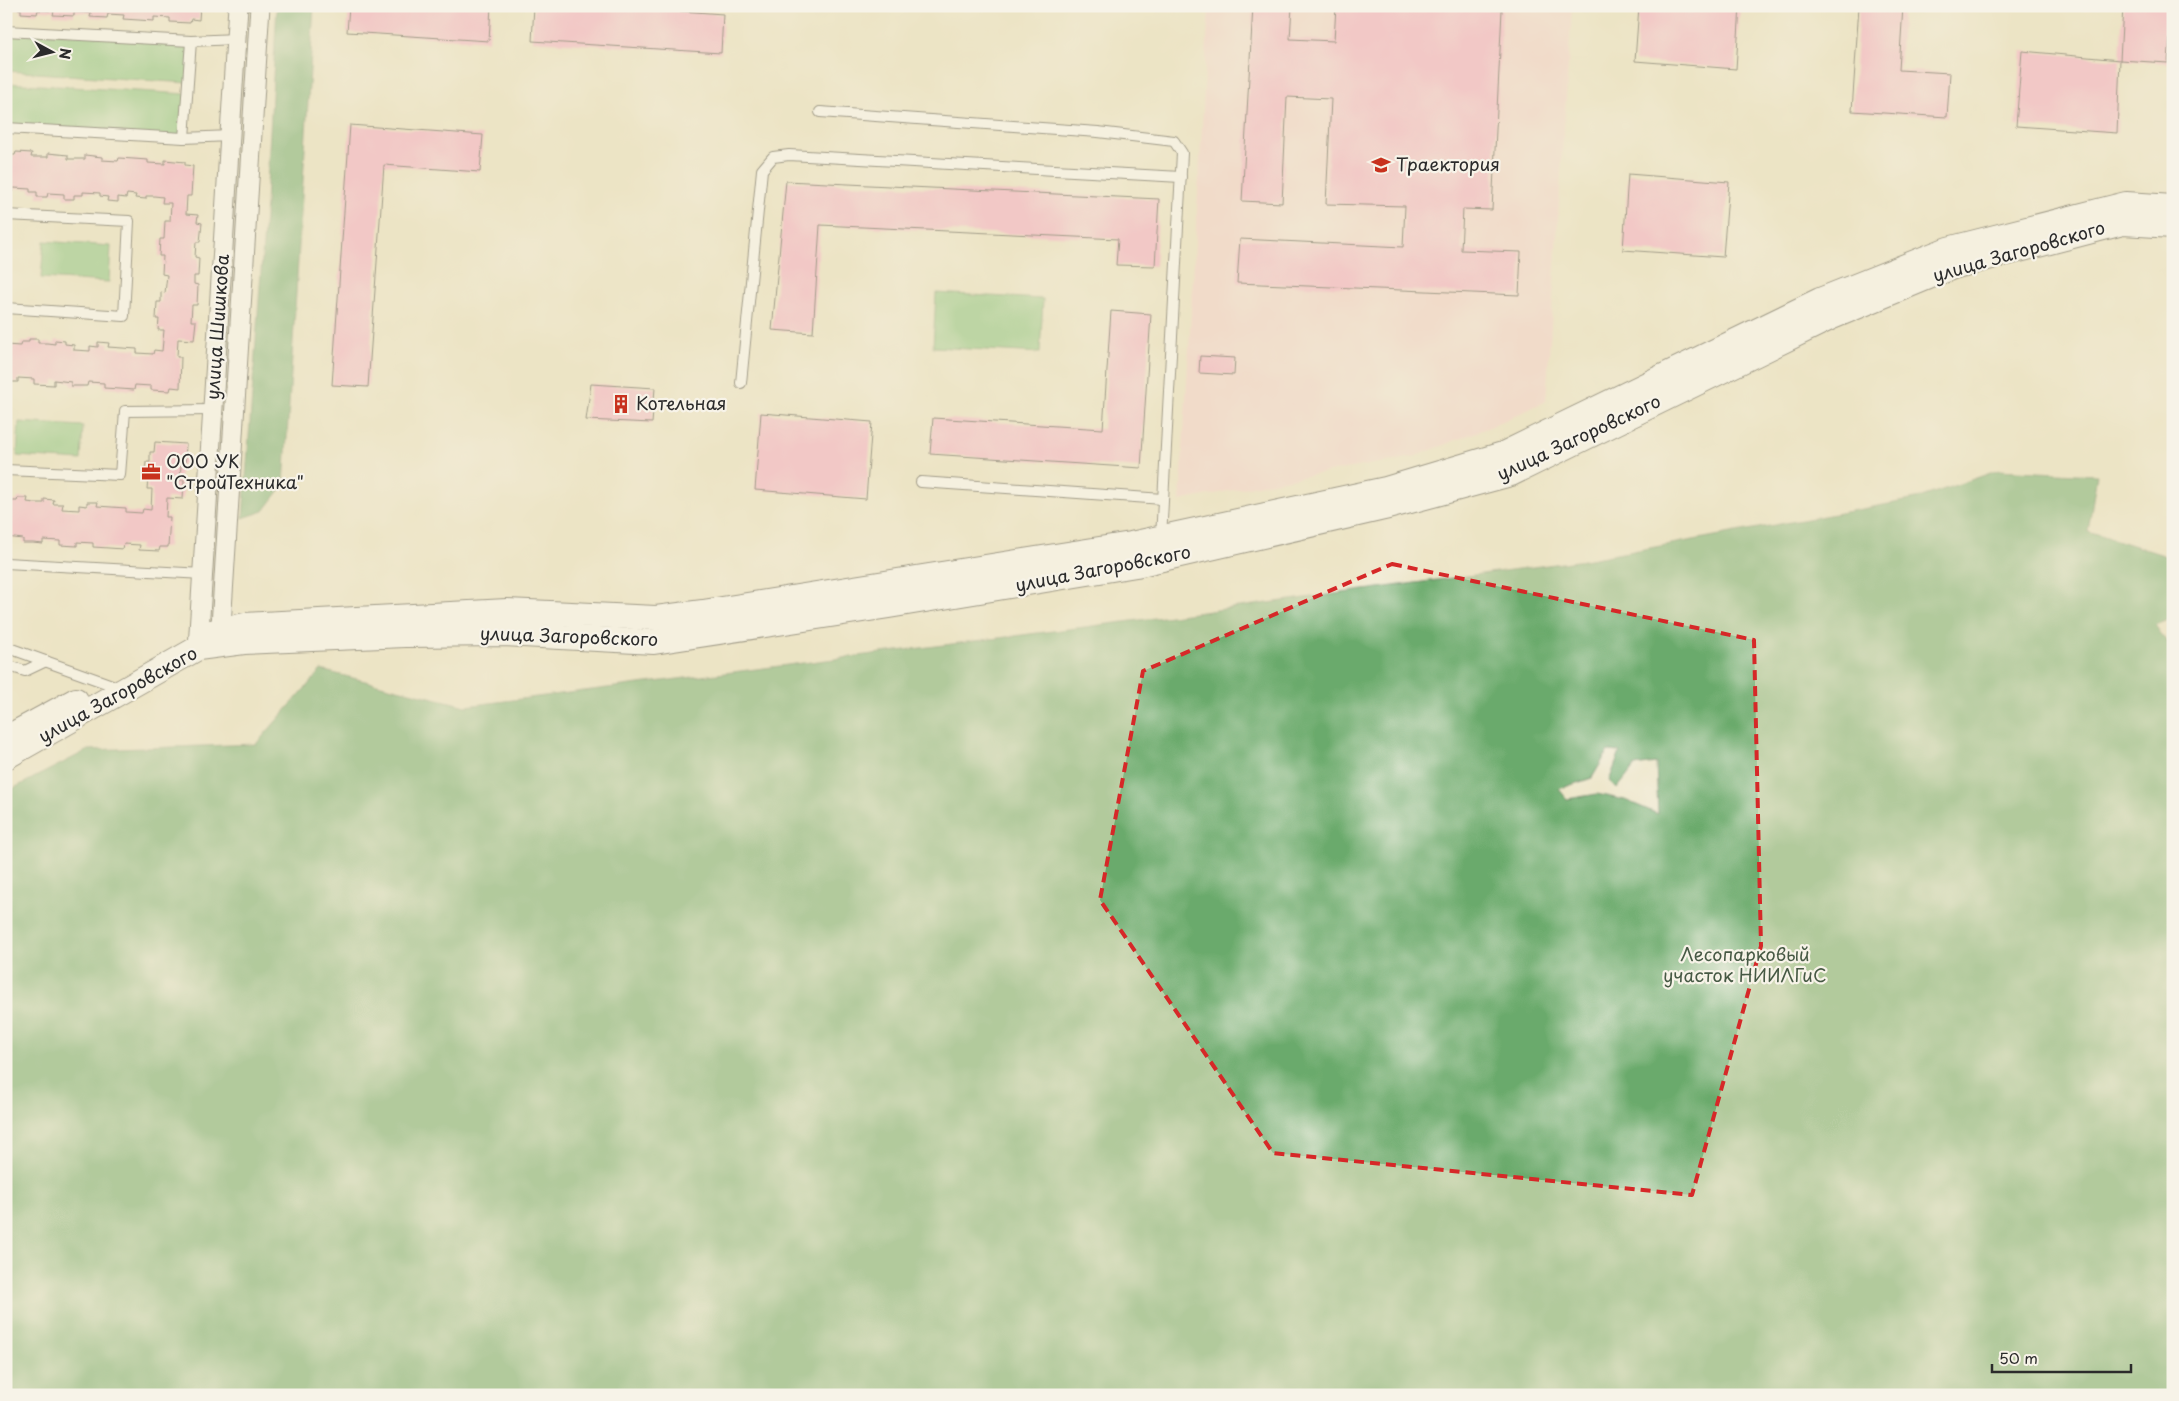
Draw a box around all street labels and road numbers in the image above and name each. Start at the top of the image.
street label: улица Загоровского [1929,213,2108,288]
street label: улица Шишкова [198,252,235,401]
street label: улица Загоровского [1492,387,1665,487]
street label: улица Загоровского [1013,537,1193,598]
street label: улица Загоровского [479,619,659,652]
street label: улица Загоровского [33,639,202,749]

